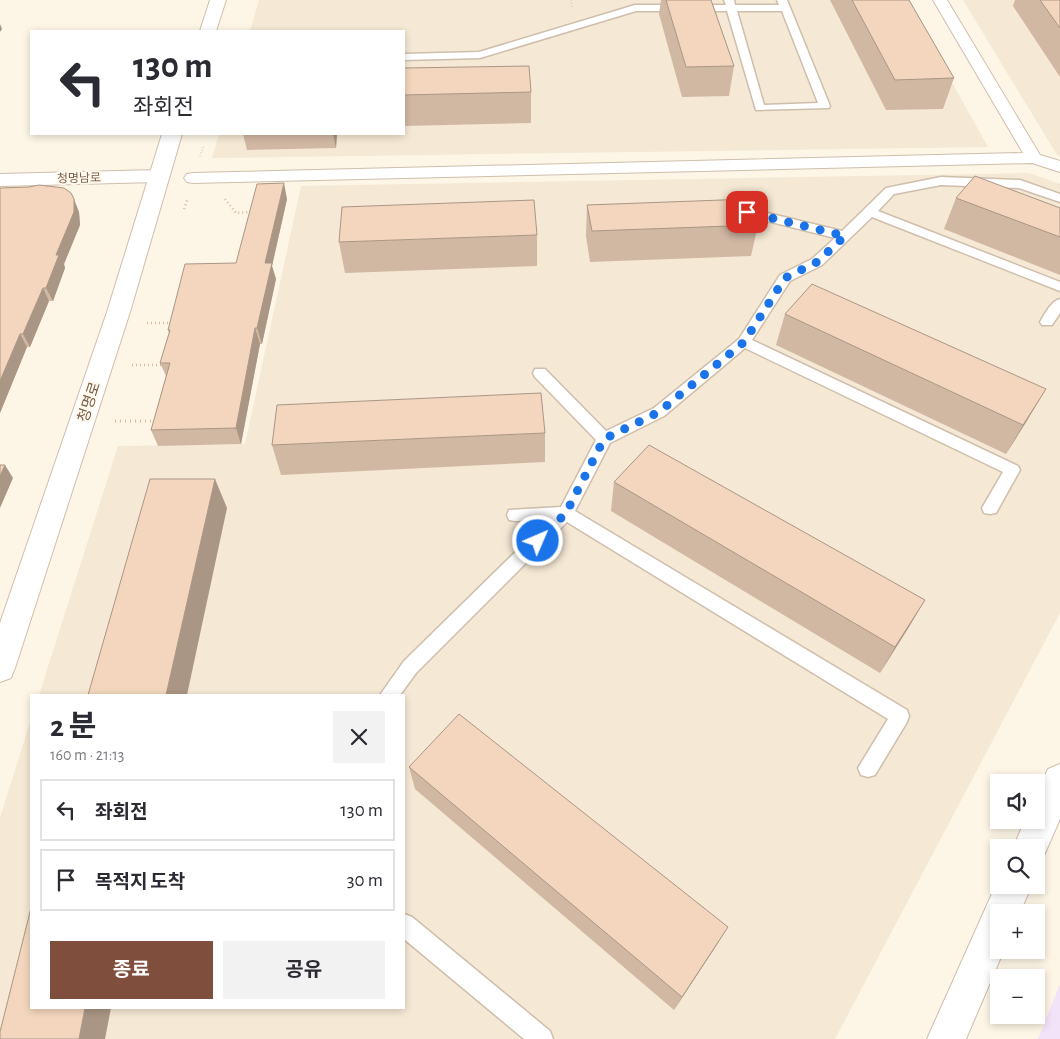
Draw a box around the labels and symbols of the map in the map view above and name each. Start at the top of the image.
street label: 청명남로 [57,172,101,184]
pin [726,191,768,233]
street label: 청명로 [75,380,103,424]
position arrow [511,514,563,566]

